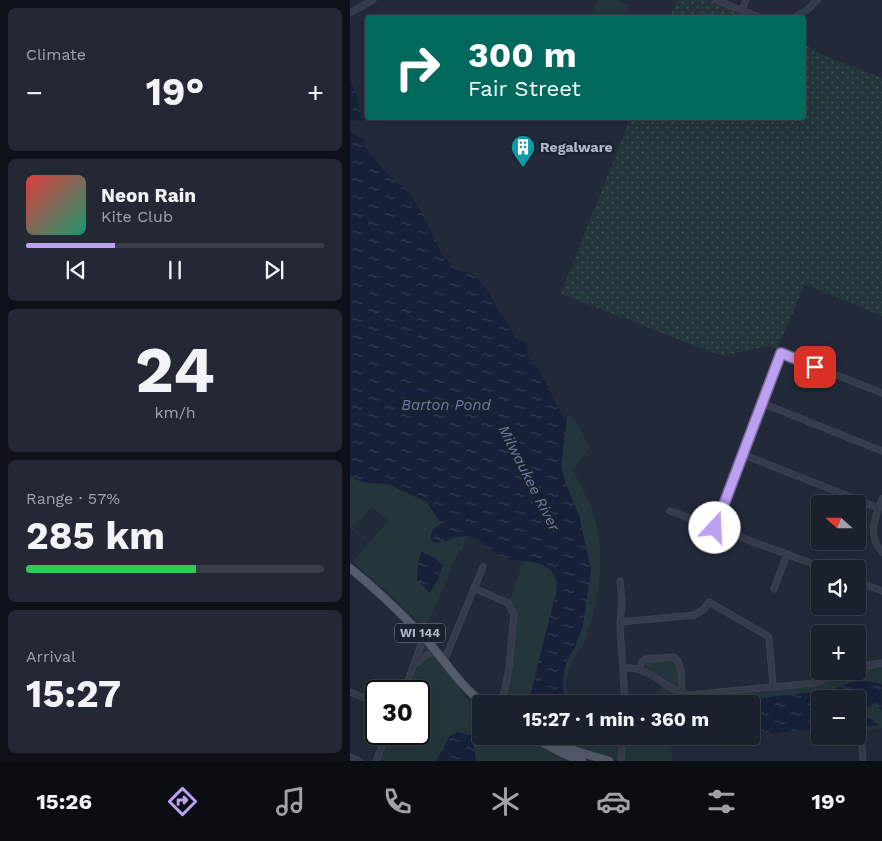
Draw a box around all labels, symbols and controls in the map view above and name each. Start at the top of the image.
text: 300 m [468,34,577,76]
icon: right [385,35,450,100]
text: Climate [26,45,86,64]
text: 19° [146,70,204,114]
text: − [26,76,43,109]
text: + [307,76,324,109]
text: Fair Street [468,76,581,101]
building icon: Regalware [510,134,536,168]
place label: Regalware [540,139,613,155]
text: Neon Rain [101,184,196,207]
text: Kite Club [101,207,173,226]
icon: previous [62,256,90,284]
icon: pause [161,256,189,284]
icon: next [260,256,288,284]
text: 24 [135,332,215,408]
pin [794,346,836,388]
icon: arrive [801,353,829,381]
water label: Barton Pond [401,396,491,414]
text: km/h [154,403,196,422]
water label: Milwaukee River [495,422,564,535]
text: Range · 57% [26,489,120,508]
north arrow [811,495,866,550]
map controls [811,495,866,745]
position arrow [688,501,740,553]
text: 285 km [26,514,165,558]
button: sound [811,560,866,615]
road number: WI 144 [395,624,445,642]
button: + [811,625,866,680]
text: Arrival [26,647,76,666]
text: 15:27 [26,672,121,716]
speed limit sign: 30 [365,680,430,745]
button: − [811,690,866,745]
text: 15:27 · 1 min · 360 m [523,708,709,731]
icon: directions [165,784,200,819]
icon: music [273,784,308,819]
icon: phone [380,784,415,819]
icon: climate [488,784,523,819]
icon: car [596,784,631,819]
icon: filters [704,784,739,819]
text: 15:26 [36,789,92,814]
text: 19° [812,789,846,814]

